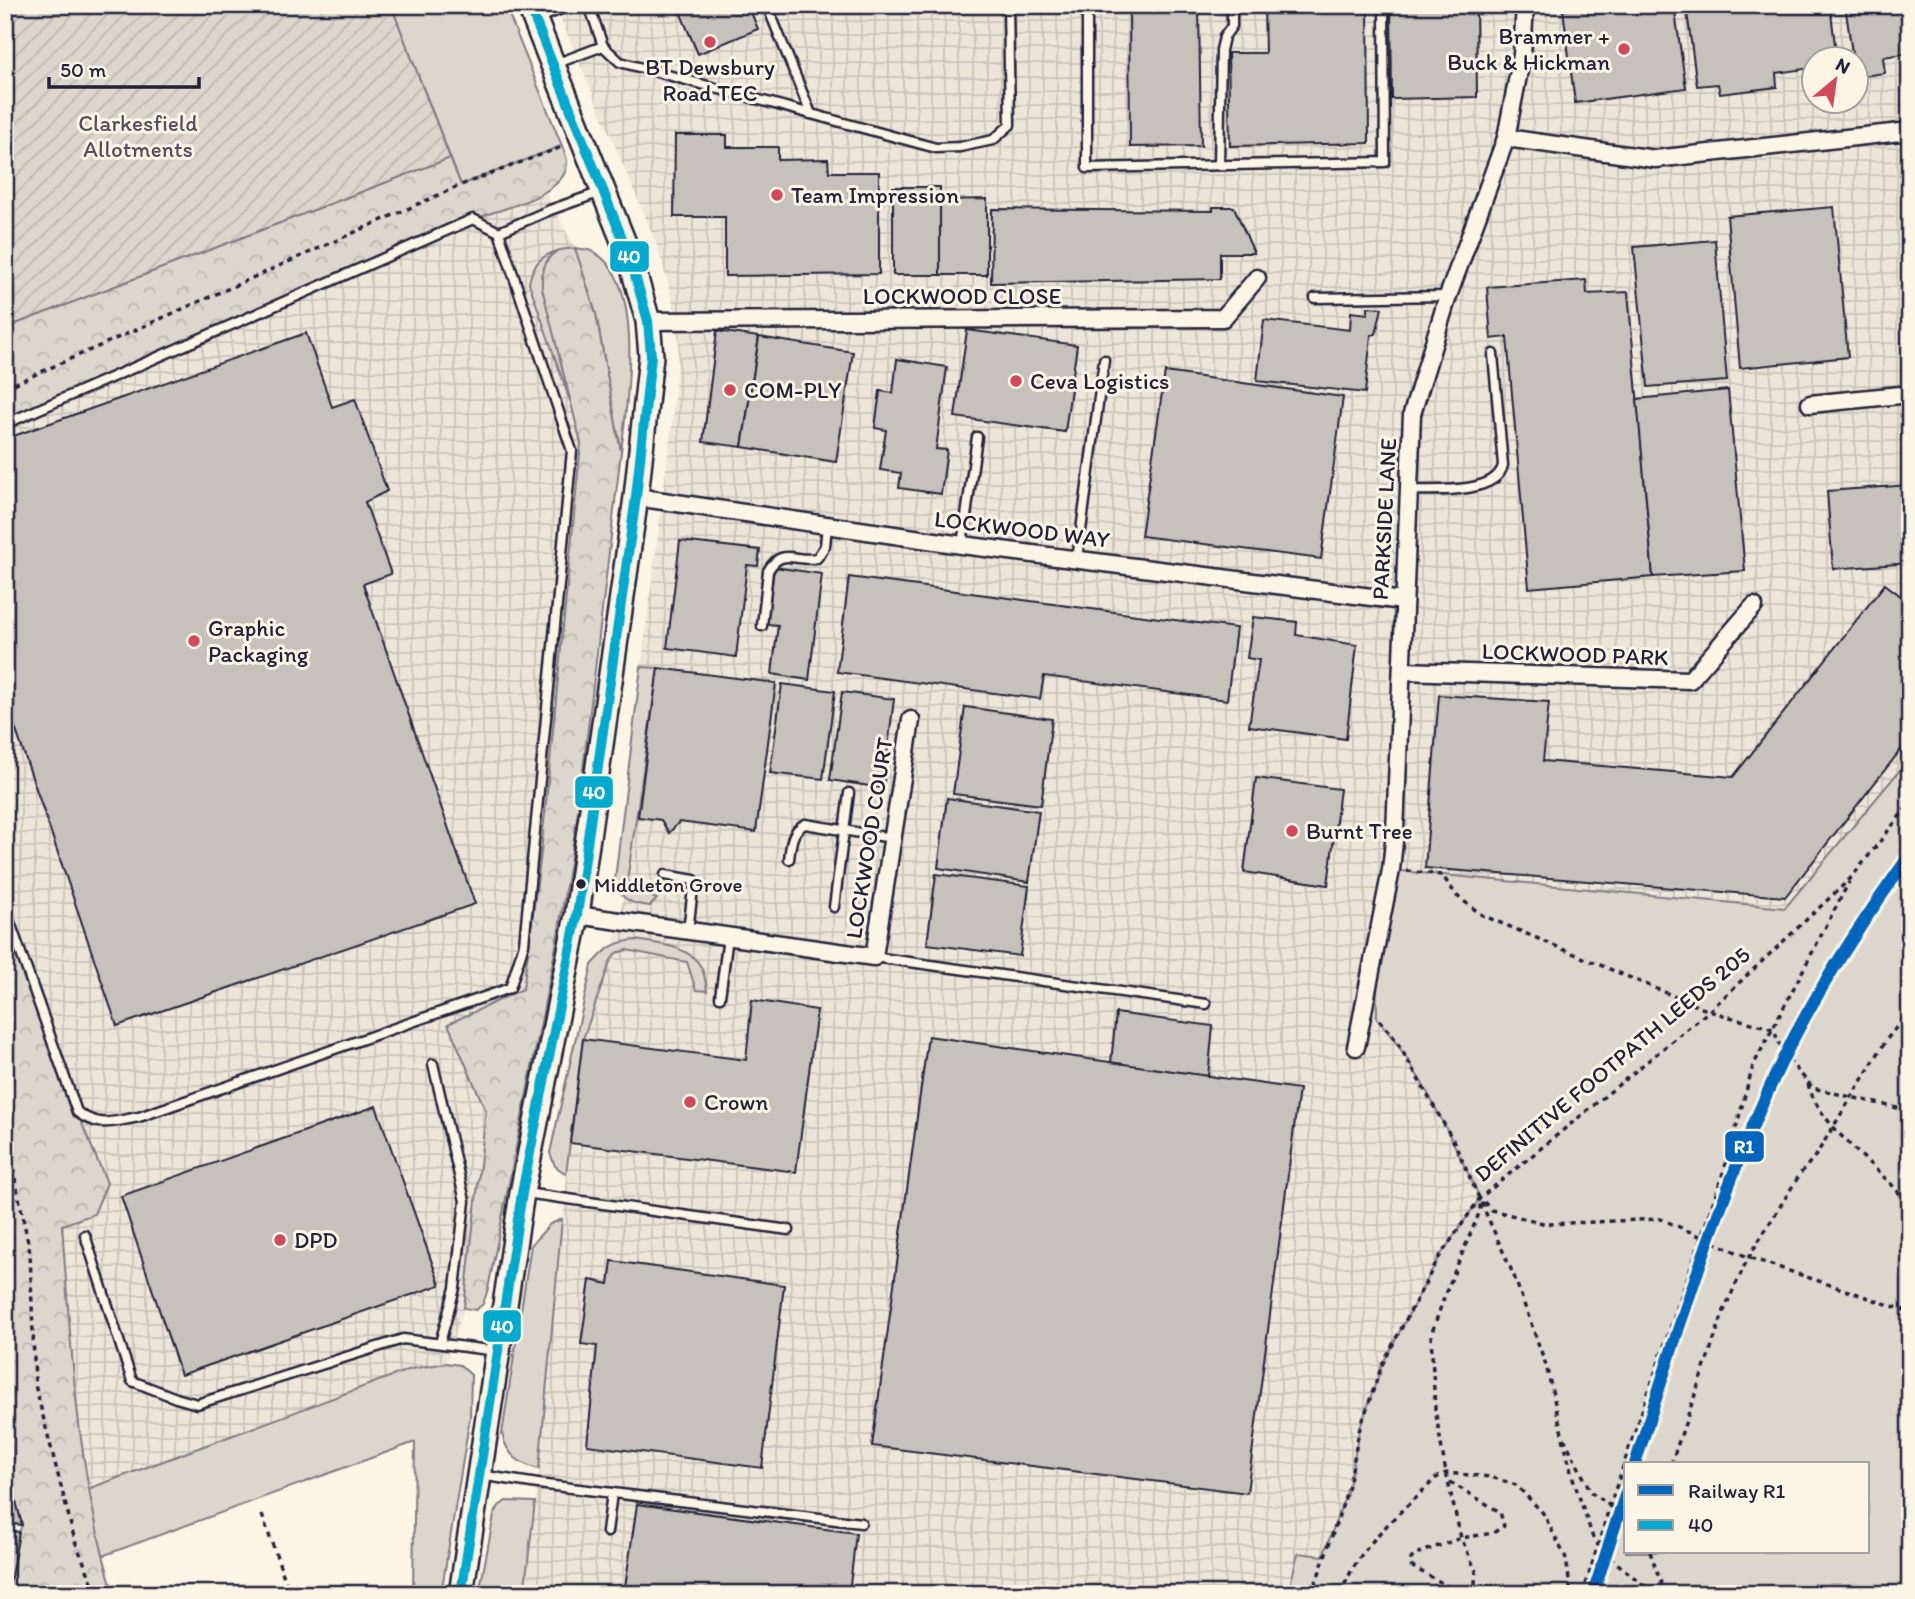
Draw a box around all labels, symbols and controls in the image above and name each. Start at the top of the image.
place label: Brammer + Buck & Hickman [1447,22,1610,76]
marker: BT Dewsbury Road TEC [702,34,718,50]
marker: Brammer + Buck & Hickman [1616,41,1632,57]
scale bar [49,46,200,90]
north arrow [1800,46,1870,116]
text: N [1832,52,1854,79]
place label: BT Dewsbury Road TEC [645,53,775,107]
text: 50 m [60,57,107,82]
park label: Clarkesfield Allotments [78,109,198,163]
place label: Team Impression [791,181,959,209]
marker: Team Impression [769,187,785,203]
line badge: 40 [609,240,650,273]
text: 40 [617,245,641,268]
street label: LOCKWOOD CLOSE [863,282,1061,310]
place label: Ceva Logistics [1030,367,1169,395]
marker: Ceva Logistics [1008,373,1024,389]
place label: COM-PLY [744,376,841,404]
marker: COM-PLY [722,382,738,398]
street label: PARKSIDE LANE [1366,437,1402,601]
street label: LOCKWOOD WAY [933,504,1111,554]
place label: Graphic Packaging [208,614,309,668]
marker: Graphic Packaging [186,633,202,649]
street label: LOCKWOOD PARK [1481,637,1669,671]
street label: LOCKWOOD COURT [839,735,899,941]
line badge: 40 [574,775,614,809]
text: 40 [582,781,606,804]
place label: Burnt Tree [1306,817,1413,845]
marker: Burnt Tree [1284,823,1300,839]
place label: Middleton Grove [594,872,742,897]
marker: Middleton Grove [574,877,588,891]
street label: DEFINITIVE FOOTPATH LEEDS 205 [1468,940,1756,1188]
place label: Crown [704,1088,768,1116]
marker: Crown [682,1094,698,1110]
line badge: R1 [1724,1130,1765,1163]
text: R1 [1734,1135,1754,1158]
place label: DPD [294,1226,338,1254]
marker: DPD [272,1232,288,1248]
line badge: 40 [482,1309,522,1343]
text: 40 [490,1315,514,1338]
legend [1624,1462,1870,1554]
text: Railway R1 [1688,1478,1785,1503]
text: 40 [1688,1512,1714,1537]

